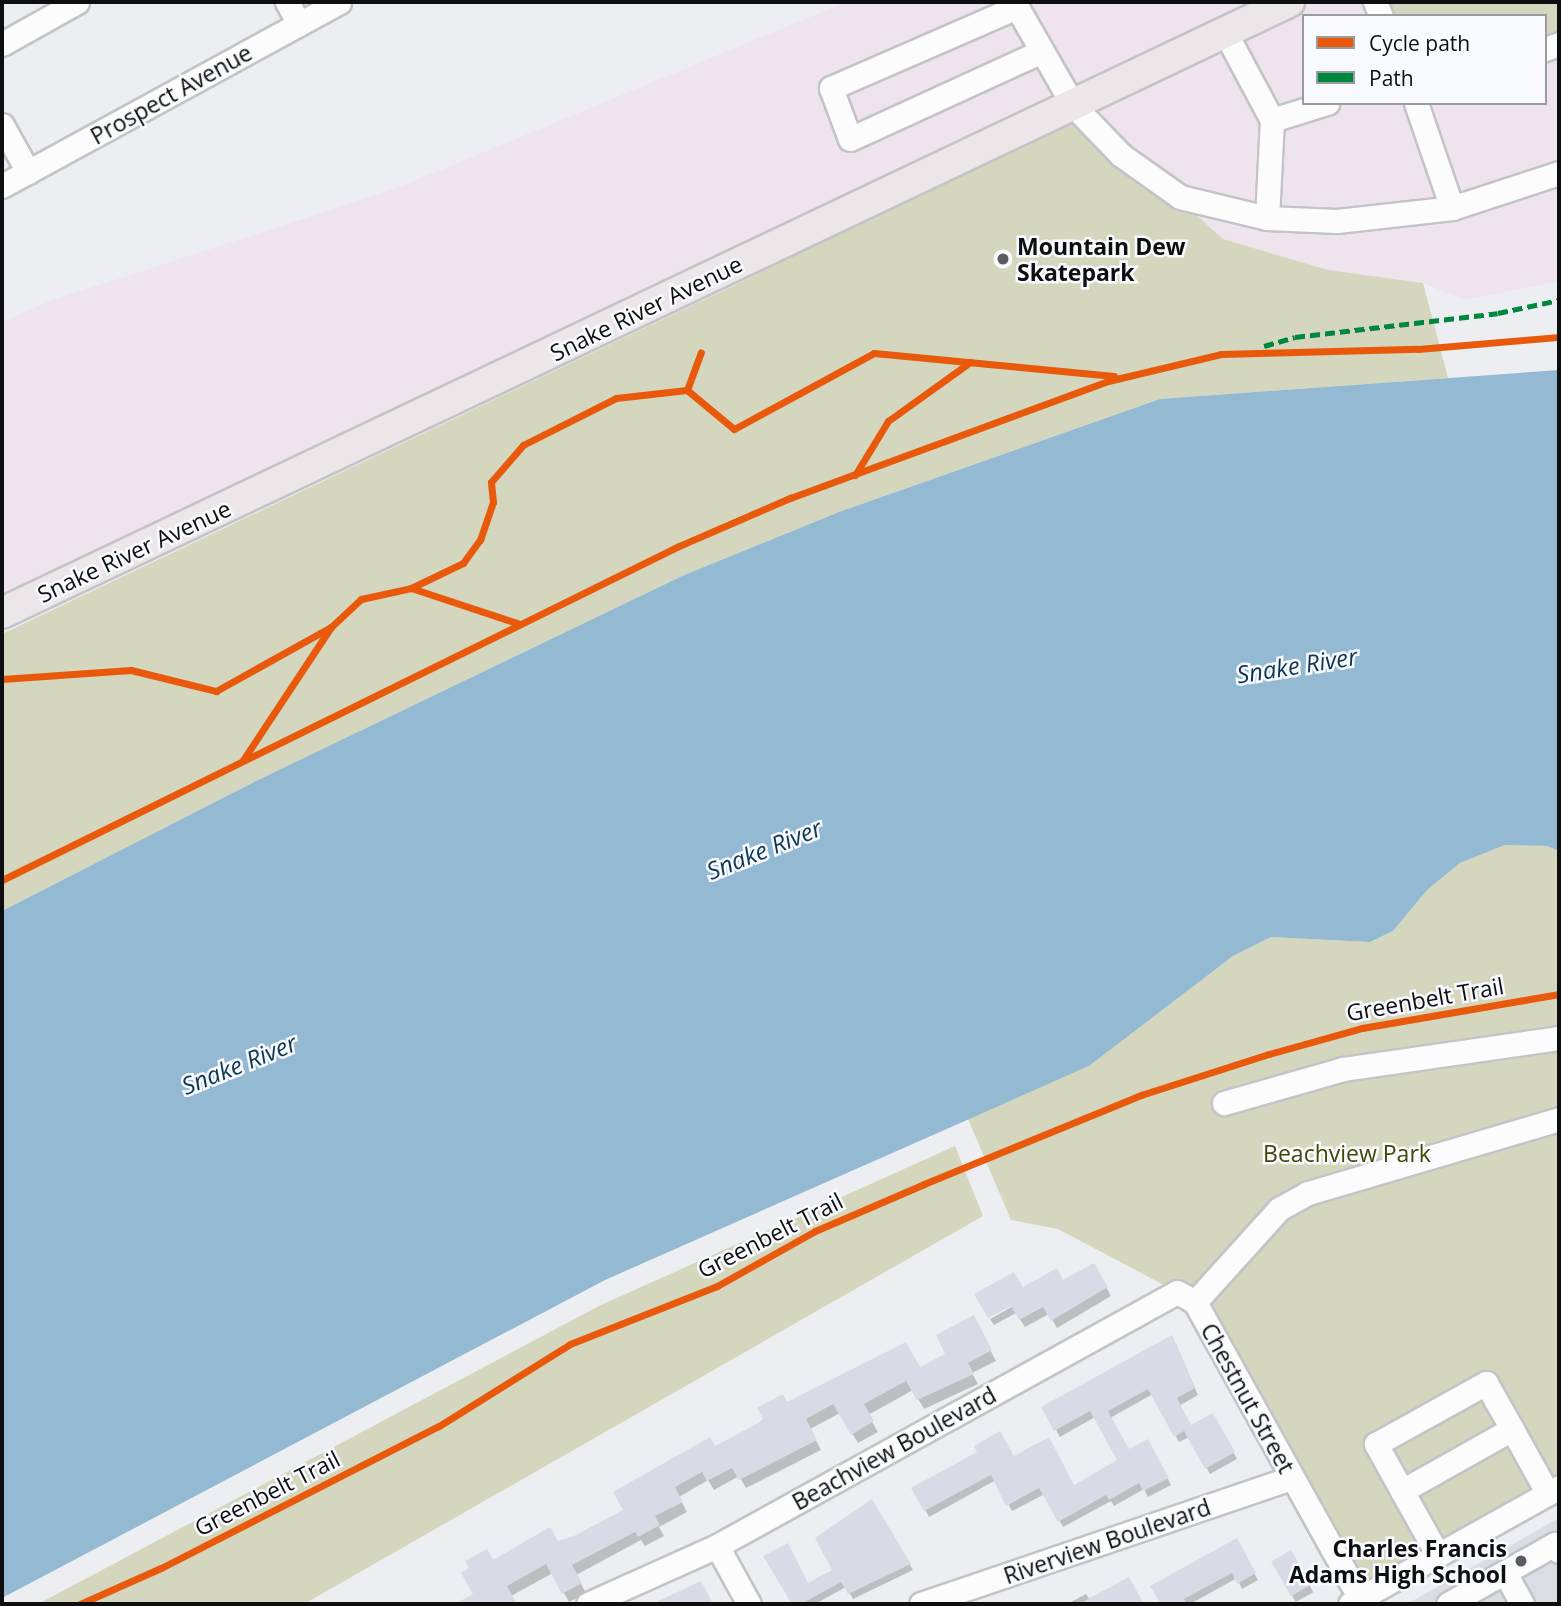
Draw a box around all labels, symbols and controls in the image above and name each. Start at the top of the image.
legend [1302,14,1547,105]
text: Cycle path [1369,29,1470,57]
street label: Prospect Avenue [85,38,257,150]
text: Path [1369,64,1414,92]
place label: Mountain Dew Skatepark [1017,232,1185,286]
street label: Snake River Avenue [545,249,747,367]
marker: Mountain Dew Skatepark [995,251,1011,267]
street label: Snake River Avenue [33,494,235,608]
water label: Snake River [1235,641,1359,689]
water label: Snake River [702,813,826,885]
street label: Greenbelt Trail [1344,972,1506,1026]
water label: Snake River [177,1028,301,1100]
park label: Beachview Park [1263,1139,1431,1167]
street label: Greenbelt Trail [693,1187,847,1283]
street label: Chestnut Street [1195,1318,1301,1478]
street label: Beachview Boulevard [787,1380,1001,1516]
street label: Greenbelt Trail [190,1445,344,1541]
street label: Riverview Boulevard [1000,1493,1214,1589]
place label: Charles Francis Adams High School [1289,1534,1507,1588]
marker: Charles Francis Adams High School [1513,1553,1529,1569]

